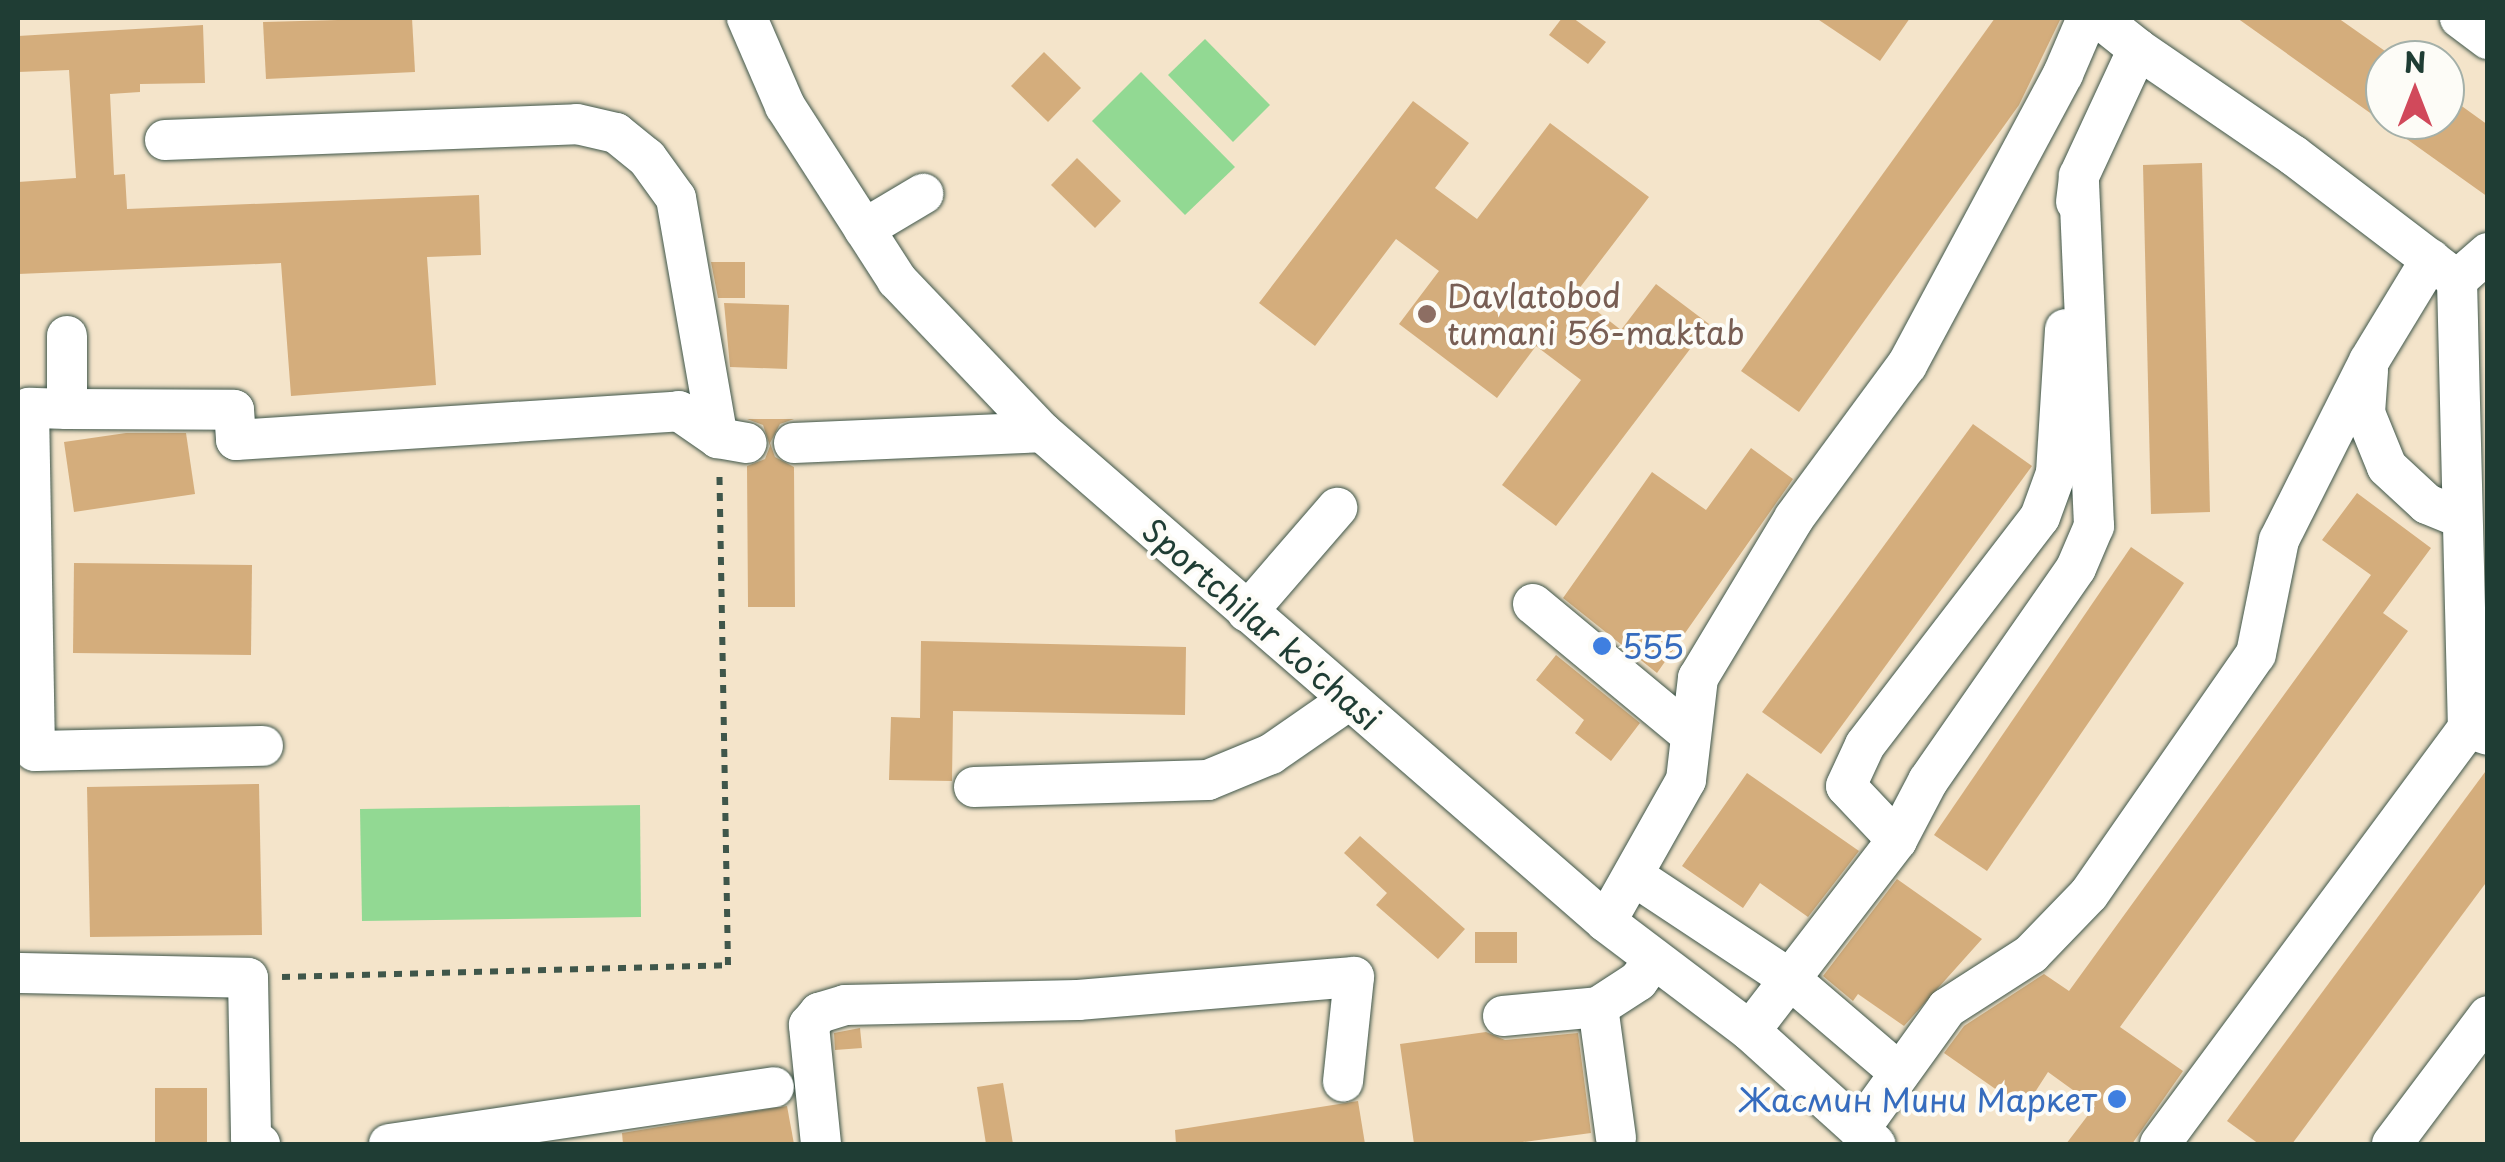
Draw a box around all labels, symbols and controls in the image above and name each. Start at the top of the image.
north arrow [2365,40,2465,140]
text: N [2404,40,2426,83]
place label: Davlatobod tumani 56-maktab [1447,277,1744,352]
marker: Davlatobod tumani 56-maktab [1416,303,1438,325]
street label: Sportchilar ko'chasi [1134,510,1390,738]
place label: 555 [1622,627,1684,665]
marker: 555 [1591,635,1613,657]
place label: Жасмин Мини Маркет [1736,1080,2097,1118]
marker: Жасмин Мини Маркет [2106,1088,2128,1110]

